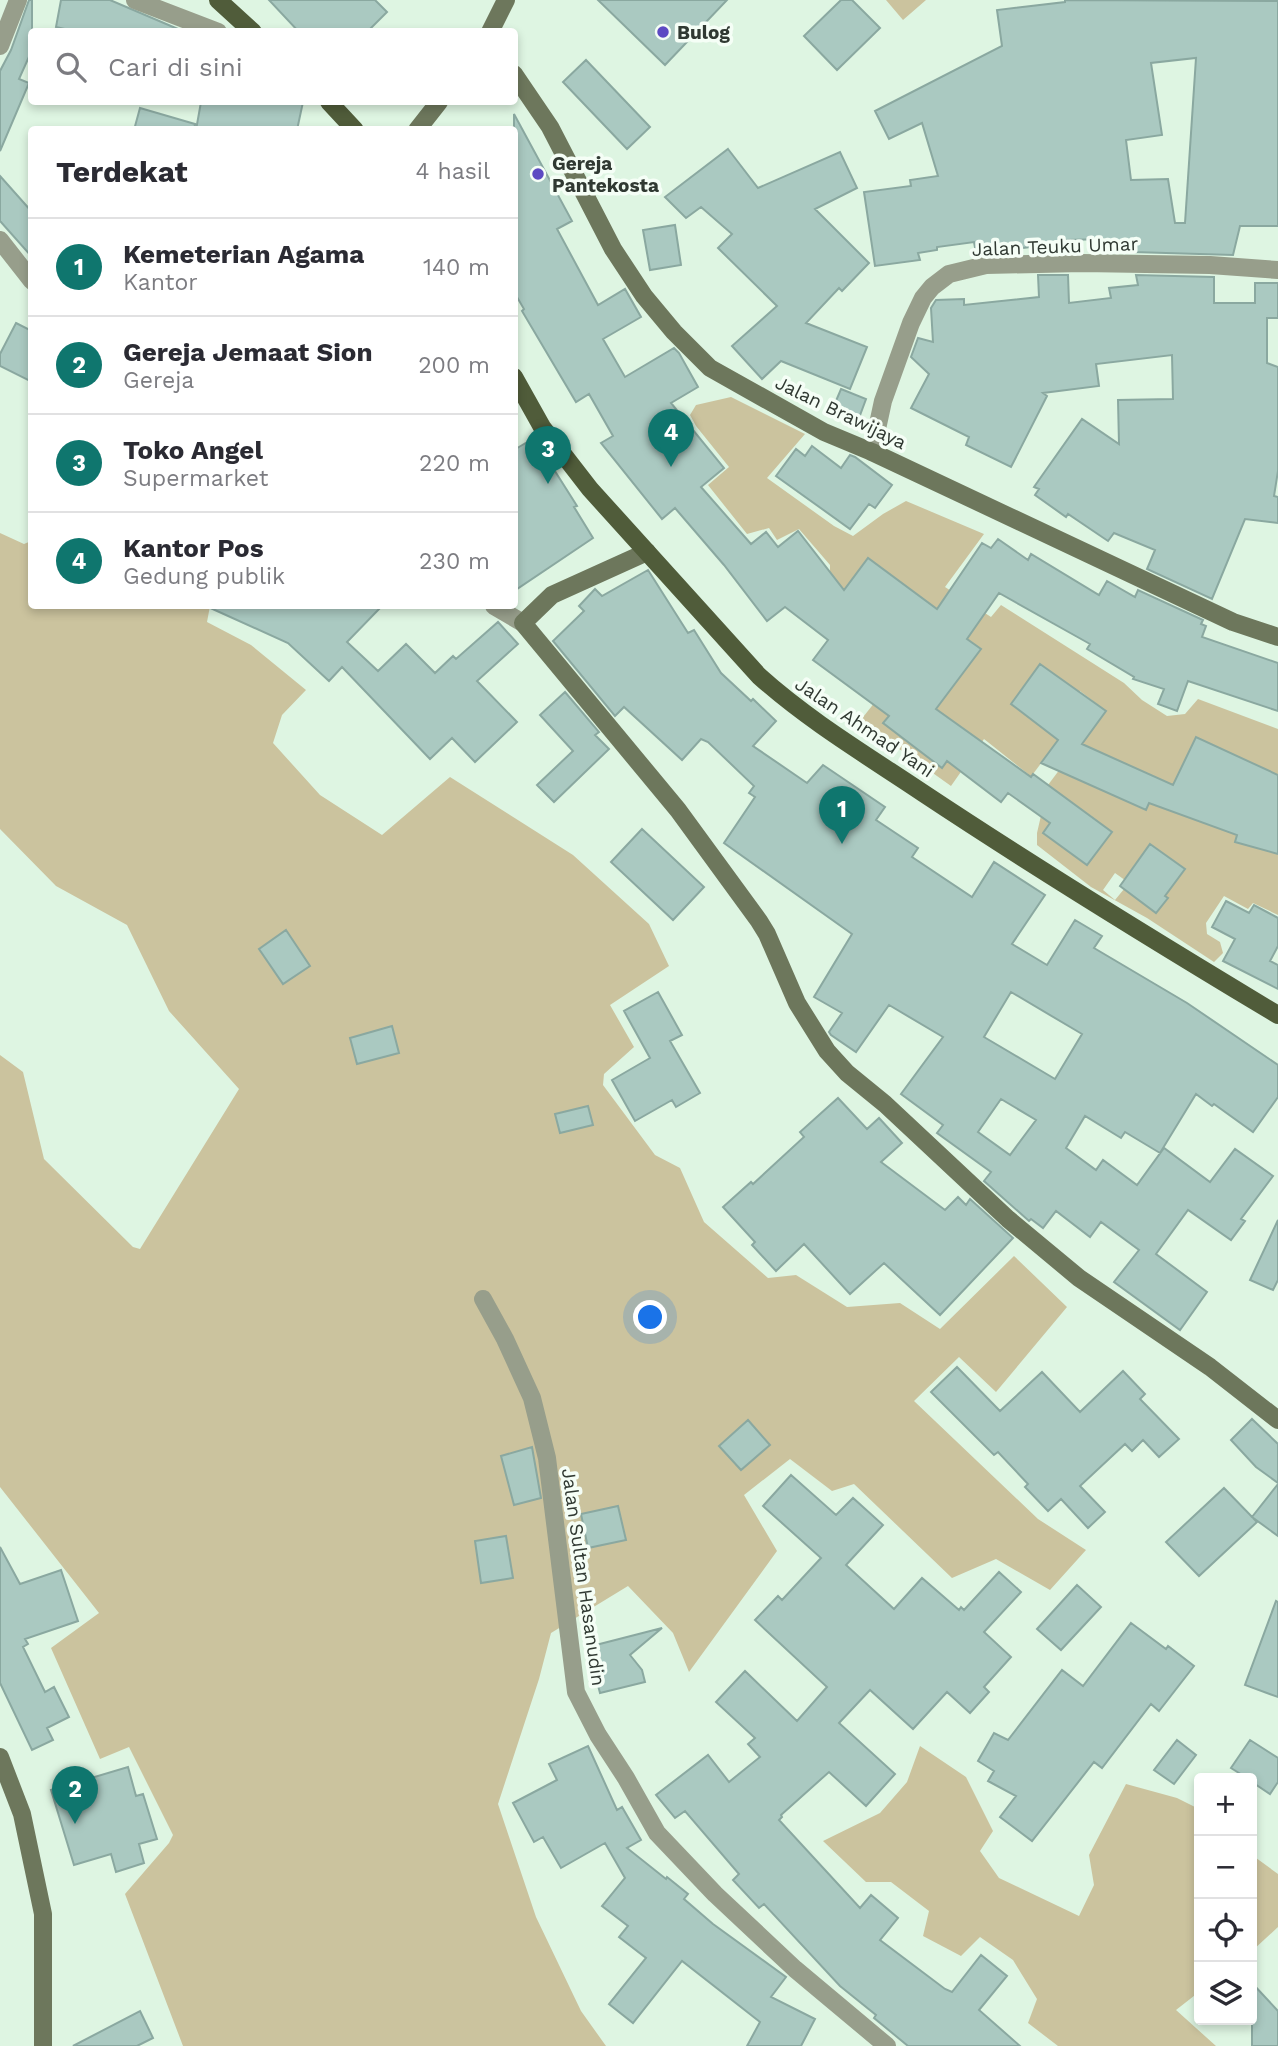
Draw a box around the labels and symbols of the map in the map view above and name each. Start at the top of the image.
place label: Bulog [677,21,730,44]
marker: Bulog [655,24,671,40]
place label: Gereja Pantekosta [552,152,659,197]
marker: Gereja Pantekosta [530,166,546,182]
street label: Jalan Teuku Umar [971,232,1139,261]
street label: Jalan Brawijaya [772,371,910,454]
pin: 4 [648,409,694,467]
pin: 3 [525,426,571,484]
street label: Jalan Ahmad Yani [791,672,939,782]
pin: 1 [819,786,865,844]
your location [633,1300,667,1334]
street label: Jalan Sultan Hasanudin [557,1467,610,1687]
pin: 2 [52,1766,98,1824]

